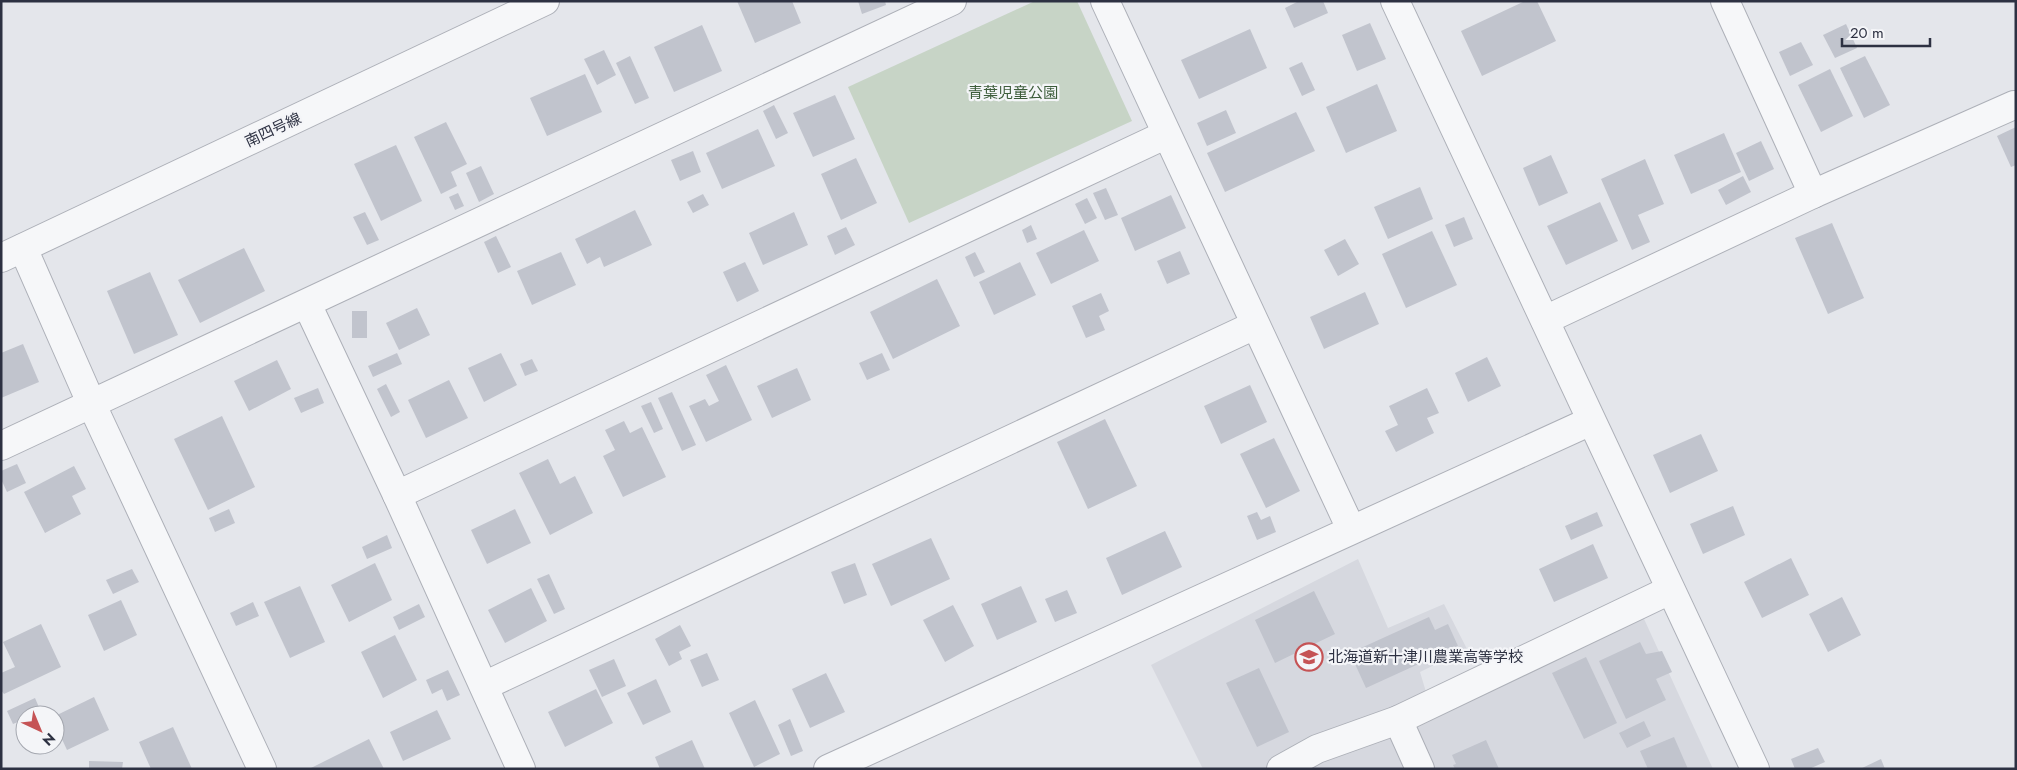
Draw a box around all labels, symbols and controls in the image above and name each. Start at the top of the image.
scale bar [1842,15,1930,47]
text: 20 m [1850,22,1884,44]
park label: 青葉児童公園 [968,82,1058,104]
street label: 南四号線 [241,107,305,153]
school or university icon: 北海道新十津川農業高等学校 [1294,642,1324,672]
place label: 北海道新十津川農業高等学校 [1328,646,1523,668]
north arrow [15,705,65,755]
text: N [38,728,60,750]

